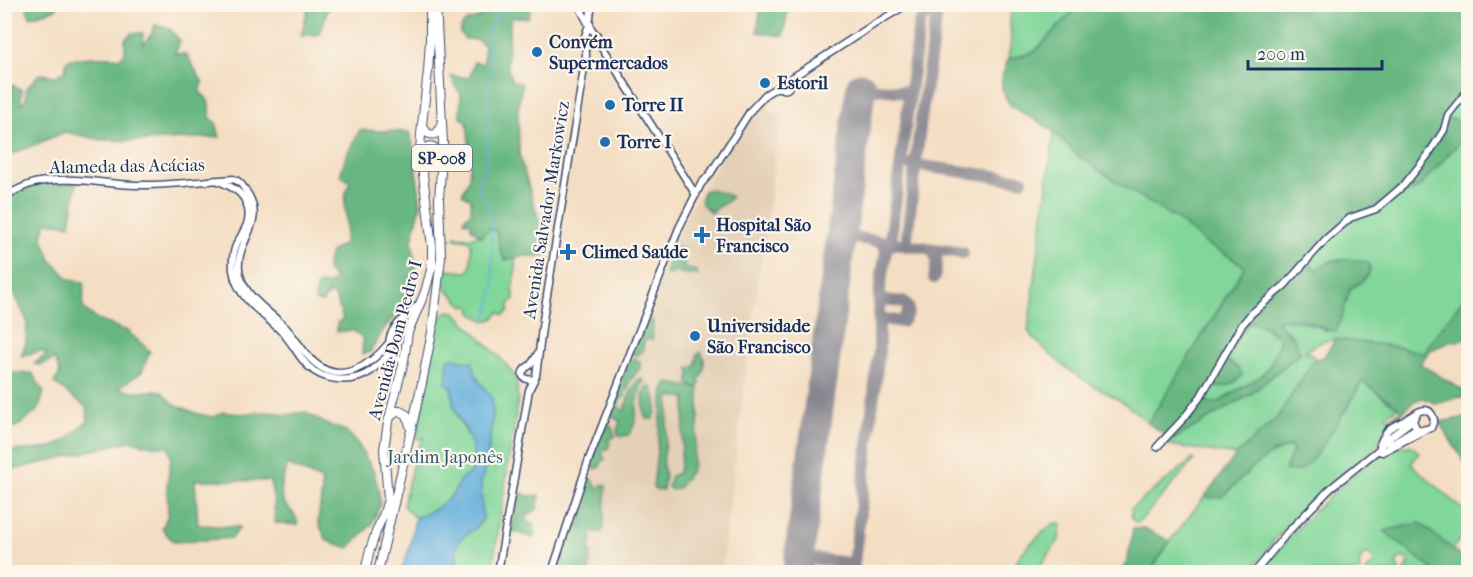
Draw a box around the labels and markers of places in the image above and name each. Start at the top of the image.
place label: Convém Supermercados [549,32,668,74]
marker: Convém Supermercados [530,45,544,59]
place label: Estoril [777,73,829,94]
marker: Estoril [758,76,772,90]
place label: Torre II [621,95,683,116]
marker: Torre II [603,98,617,112]
place label: Torre I [616,132,671,153]
marker: Torre I [598,135,612,149]
place label: Hospital São Francisco [715,215,811,257]
marker: Hospital São Francisco [693,226,711,244]
place label: Climed Saúde [582,242,688,263]
marker: Climed Saúde [559,243,577,261]
place label: Universidade São Francisco [706,316,811,358]
marker: Universidade São Francisco [688,329,702,343]

